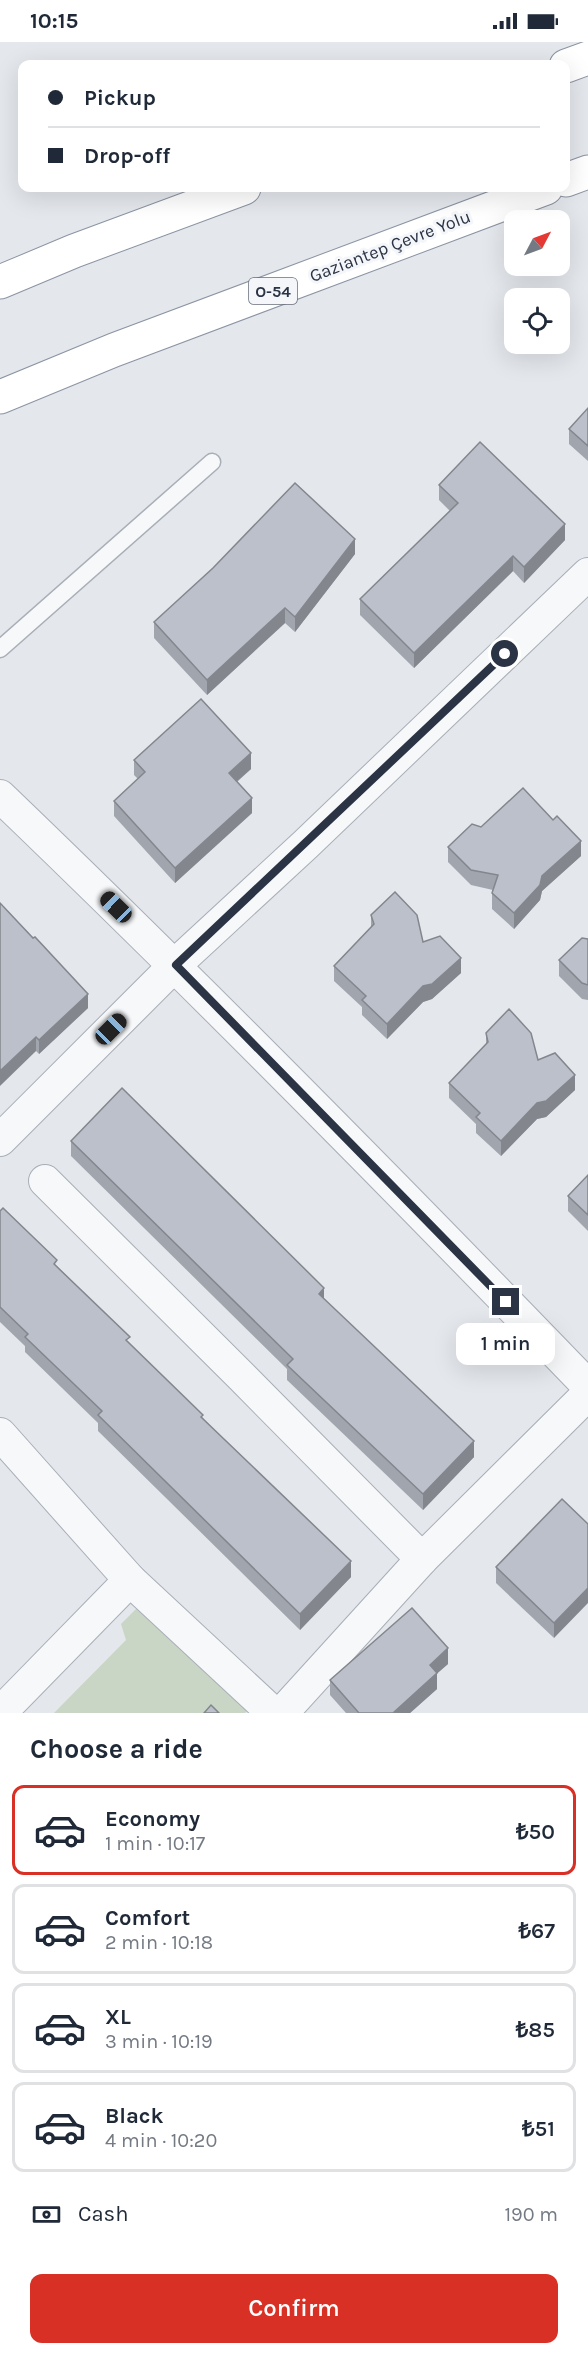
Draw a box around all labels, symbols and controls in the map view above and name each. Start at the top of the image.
text: 10:15 [30,8,78,34]
text: Pickup [84,85,156,111]
text: Drop-off [84,143,170,169]
street label: Gaziantep Çevre Yolu [306,205,474,287]
north arrow [504,210,570,276]
map controls [504,210,570,354]
road number: O-54 [249,278,297,304]
button: locate [504,288,570,354]
route start [491,640,518,667]
car [97,888,135,926]
car [92,1010,130,1048]
route end [492,1288,519,1315]
callout: 1 min [456,1323,556,1365]
text: 1 min [481,1332,530,1355]
text: Choose a ride [30,1733,203,1765]
icon: car [33,1803,87,1857]
text: Economy [105,1806,200,1832]
text: ₺50 [516,1819,555,1845]
text: 1 min · 10:17 [105,1832,205,1855]
icon: car [33,1902,87,1956]
text: Comfort [105,1905,190,1931]
text: ₺67 [518,1918,555,1944]
text: 2 min · 10:18 [105,1931,213,1954]
icon: car [33,2001,87,2055]
text: XL [105,2004,131,2030]
text: ₺85 [516,2017,555,2043]
text: 3 min · 10:19 [105,2030,213,2053]
icon: car [33,2100,87,2154]
text: Black [105,2103,164,2129]
text: ₺51 [522,2116,555,2142]
text: 4 min · 10:20 [105,2129,217,2152]
icon: cash [30,2198,63,2231]
text: Cash [78,2201,128,2227]
text: 190 m [504,2203,558,2226]
button: Confirm [30,2274,558,2343]

